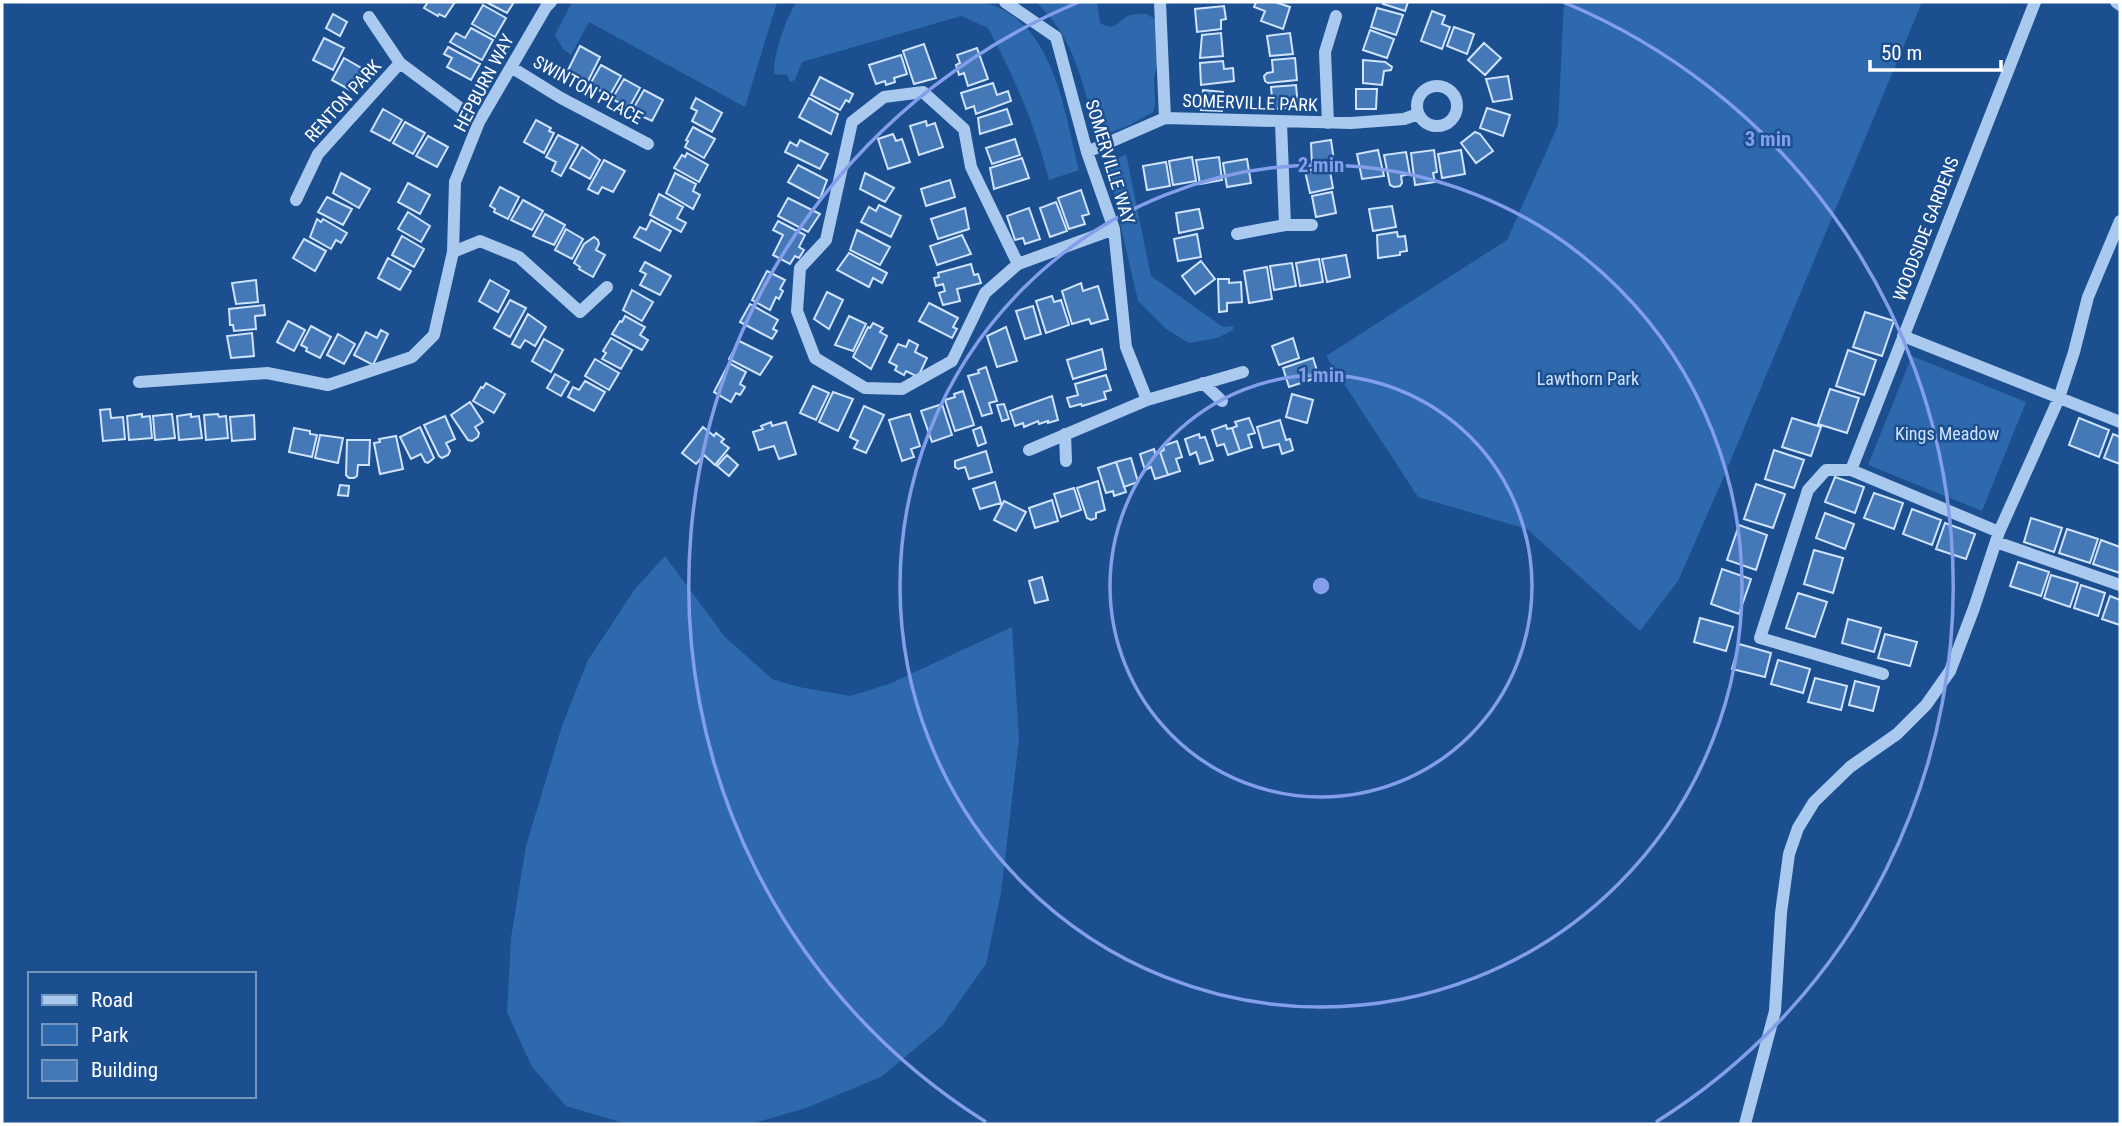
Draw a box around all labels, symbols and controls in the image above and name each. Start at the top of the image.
scale bar [1870,28,2001,72]
street label: HEPBURN WAY [449,30,518,135]
text: 50 m [1881,41,1922,65]
street label: SWINTON PLACE [530,51,647,128]
street label: RENTON PARK [300,55,385,146]
street label: SOMERVILLE PARK [1182,90,1318,115]
street label: SOMERVILLE WAY [1082,97,1140,227]
text: 3 min [1745,127,1791,151]
text: 2 min [1298,153,1344,177]
street label: WOODSIDE GARDENS [1888,154,1963,304]
text: 1 min [1298,363,1344,387]
park label: Lawthorn Park [1537,368,1639,389]
park label: Kings Meadow [1895,423,1999,444]
centre of rings [1309,574,1333,598]
legend [28,972,256,1098]
text: Road [91,988,133,1012]
text: Park [91,1023,129,1047]
text: Building [91,1058,158,1082]

